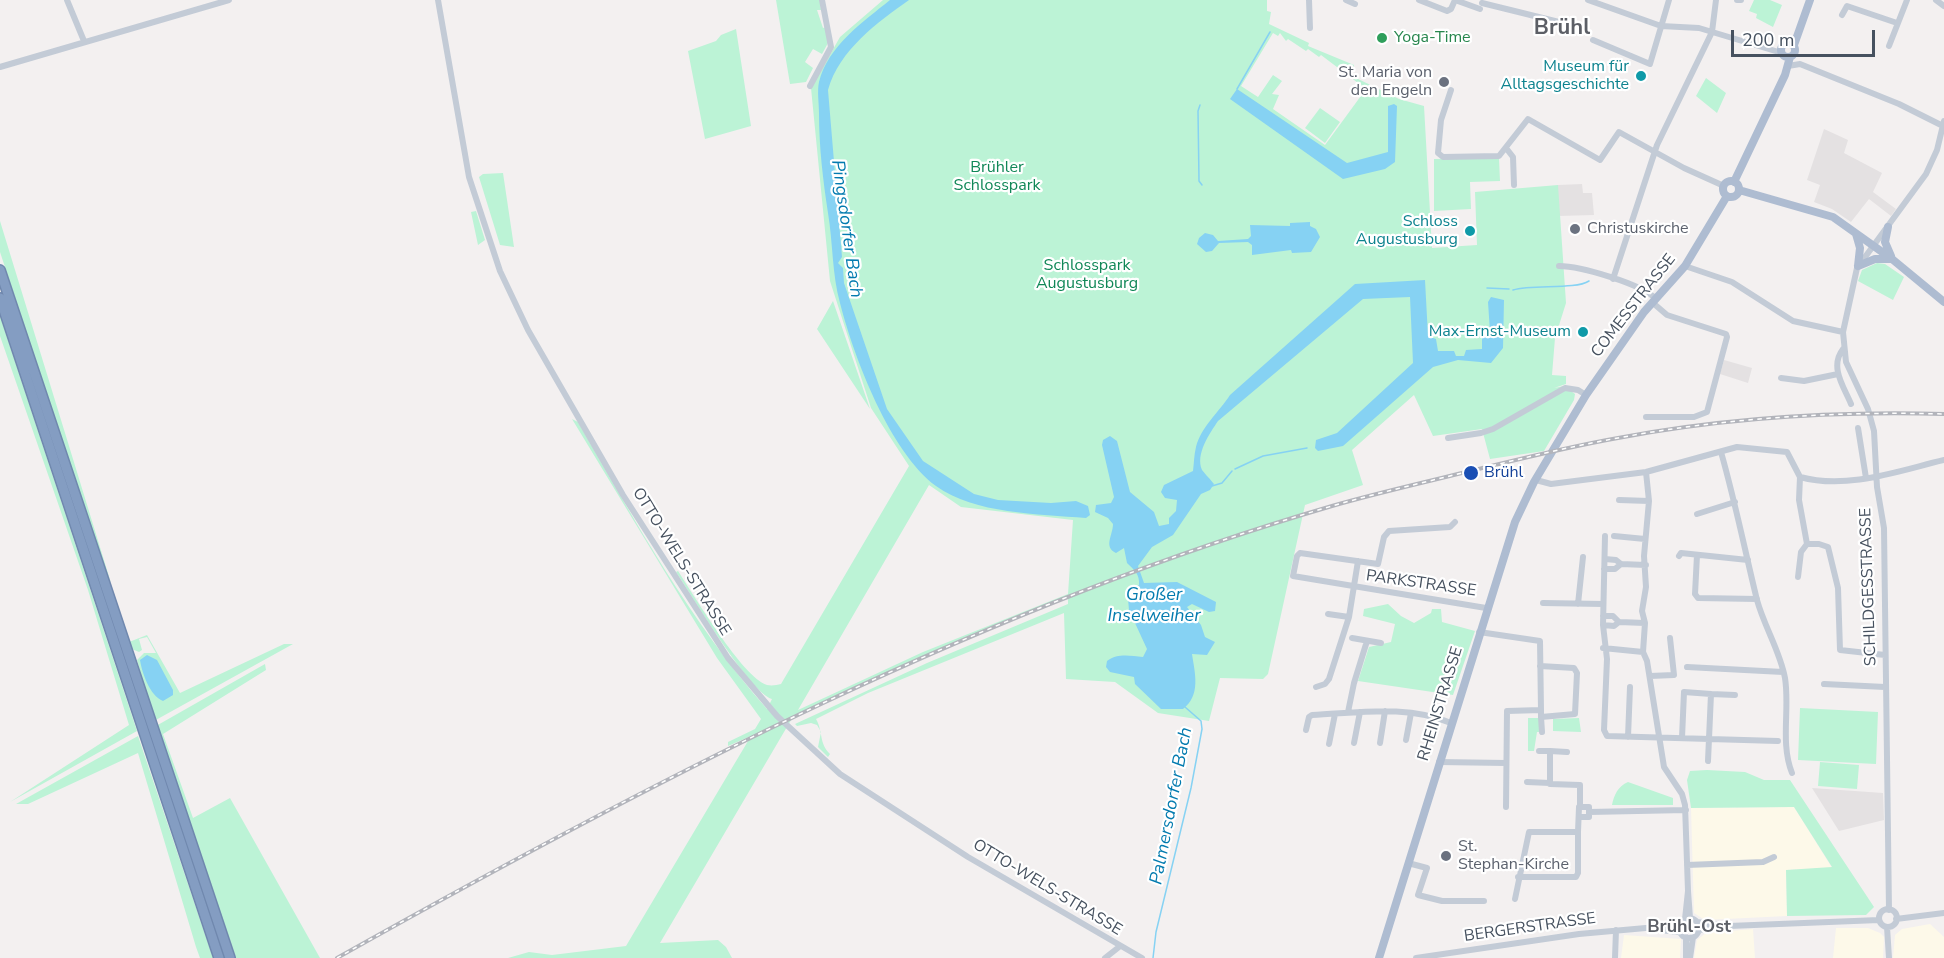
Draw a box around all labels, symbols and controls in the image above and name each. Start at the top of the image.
district label: Brühl [1534,16,1590,42]
scale bar [1734,18,1878,56]
place label: Yoga-Time [1394,28,1471,48]
text: 200 m [1742,28,1794,52]
marker: Yoga-Time [1375,31,1389,45]
place label: Museum für Alltagsgeschichte [1501,57,1629,95]
place label: St. Maria von den Engeln [1338,63,1432,101]
marker: Museum für Alltagsgeschichte [1634,69,1648,83]
marker: St. Maria von den Engeln [1437,75,1451,89]
park label: Brühler Schlosspark [954,158,1040,196]
water label: Pingsdorfer Bach [826,159,866,299]
place label: Schloss Augustusburg [1356,212,1458,250]
place label: Christuskirche [1587,219,1689,239]
marker: Christuskirche [1568,222,1582,236]
marker: Schloss Augustusburg [1463,224,1477,238]
street label: COMESSTRASSE [1588,251,1680,361]
park label: Schlosspark Augustusburg [1036,256,1138,294]
place label: Max-Ernst-Museum [1429,322,1571,342]
marker: Max-Ernst-Museum [1576,325,1590,339]
place label: Brühl [1484,463,1523,483]
marker: Brühl [1462,464,1480,482]
street label: OTTO-WELS-STRASSE [628,485,734,639]
street label: SCHILDGESSTRASSE [1857,508,1881,666]
street label: PARKSTRASSE [1365,567,1477,601]
water label: Großer Inselweiher [1107,585,1201,628]
street label: RHEINSTRASSE [1415,645,1467,763]
water label: Palmersdorfer Bach [1146,725,1198,887]
street label: OTTO-WELS-STRASSE [969,836,1125,940]
place label: St. Stephan-Kirche [1458,837,1569,875]
marker: St. Stephan-Kirche [1439,849,1453,863]
street label: BERGERSTRASSE [1463,909,1597,947]
district label: Brühl-Ost [1647,917,1731,939]

